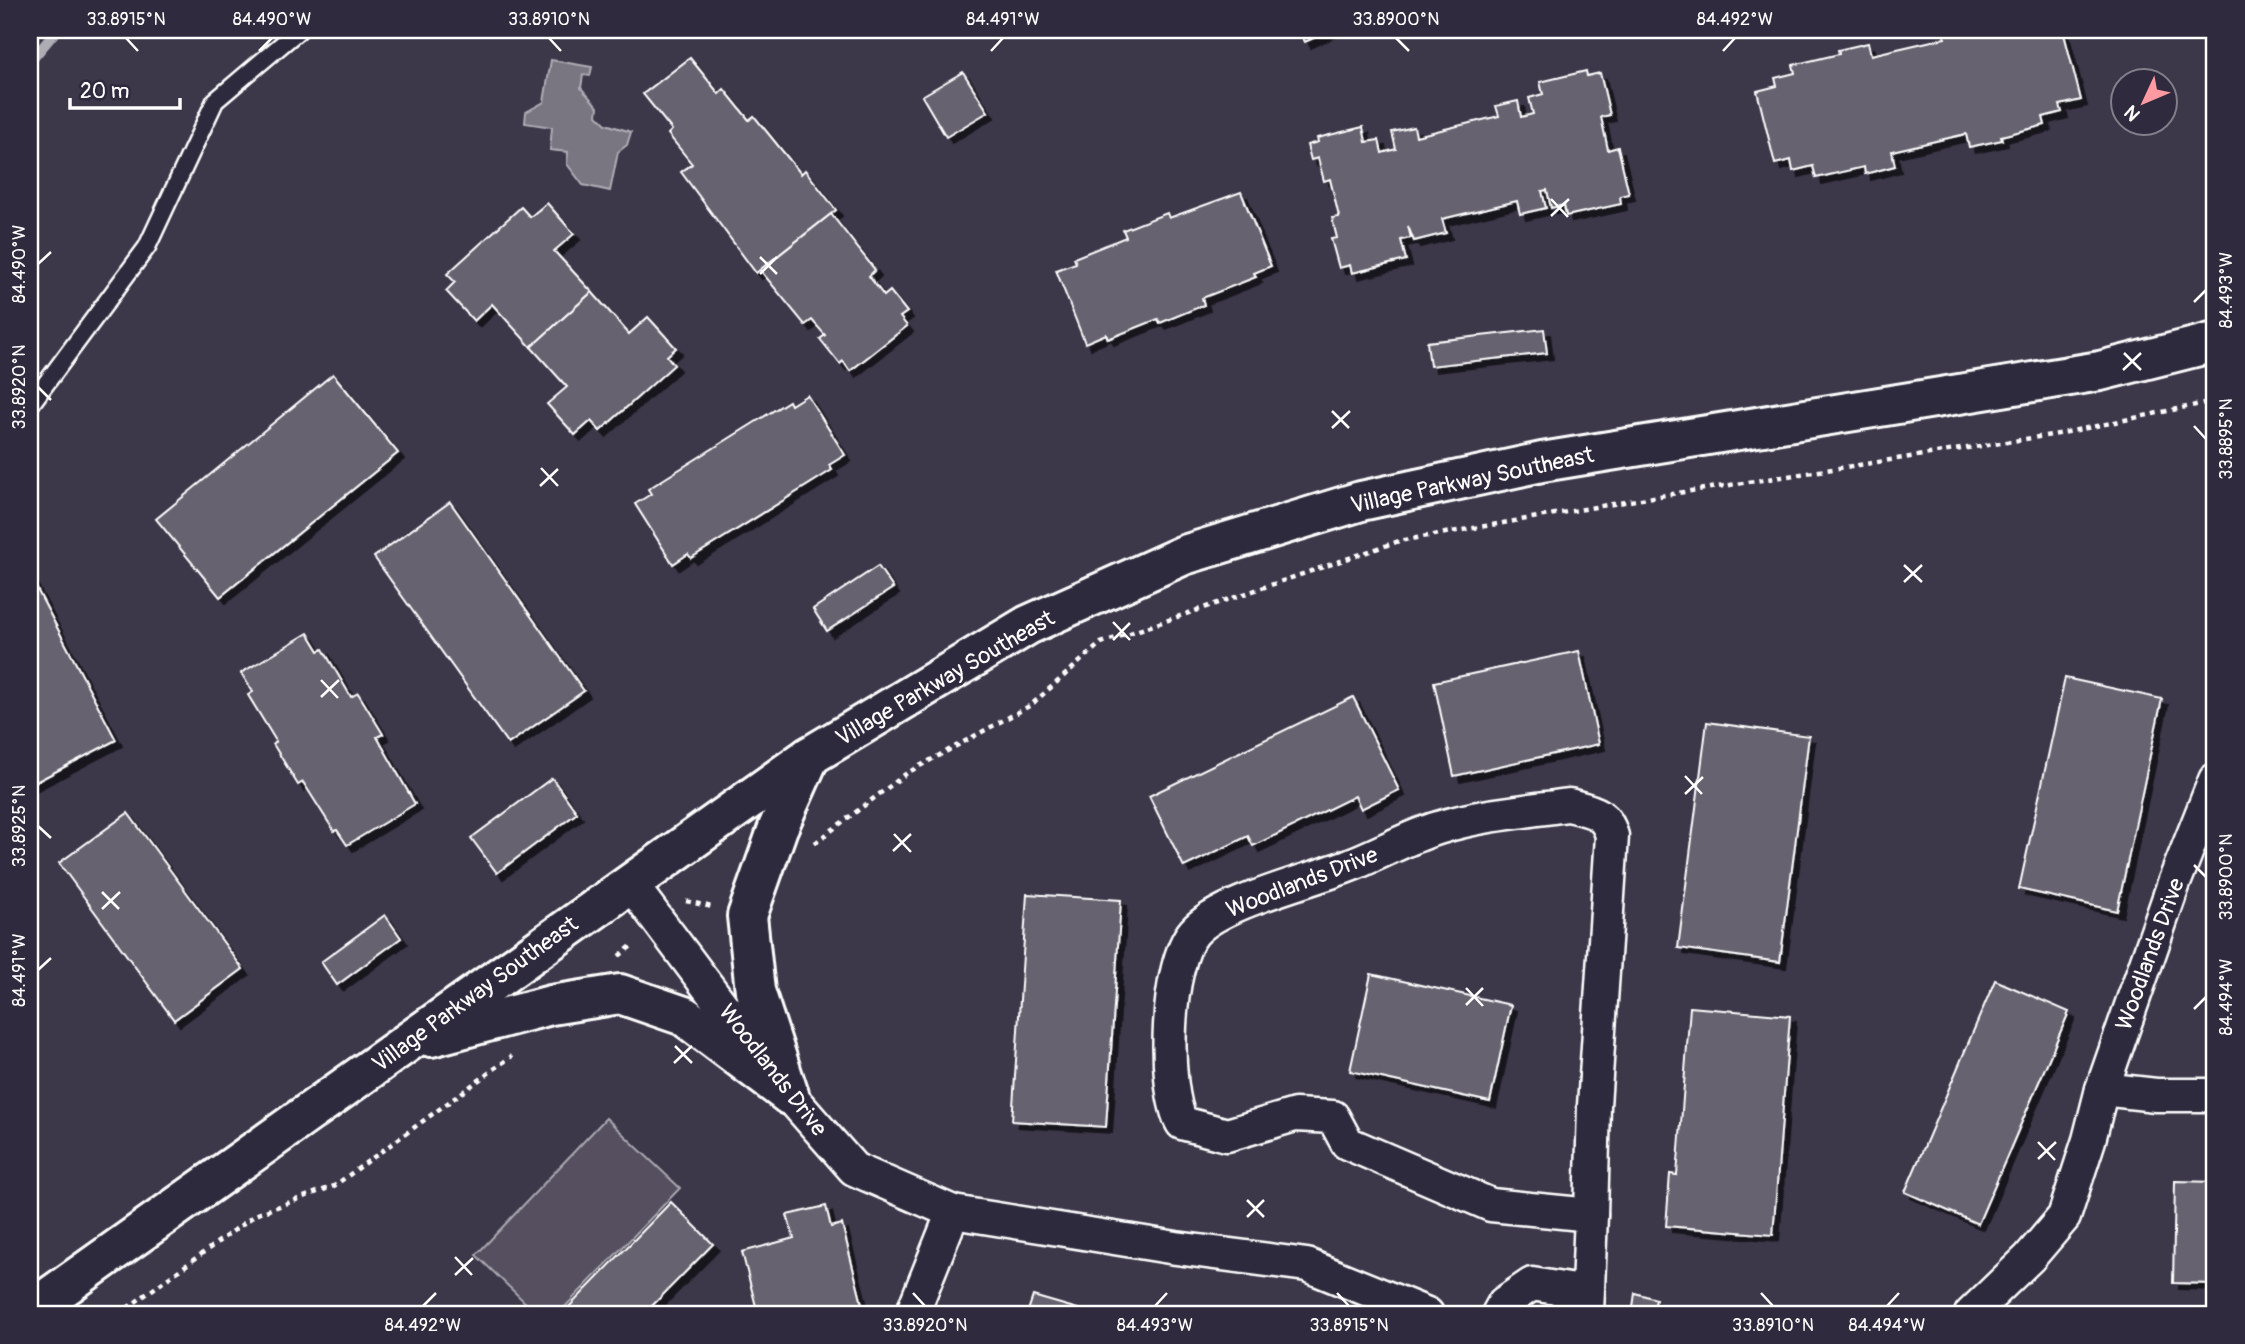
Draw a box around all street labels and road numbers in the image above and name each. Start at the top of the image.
street label: Village Parkway Southeast [1348,440,1597,520]
street label: Village Parkway Southeast [830,603,1060,752]
street label: Woodlands Drive [1222,840,1382,924]
street label: Woodlands Drive [2109,873,2191,1034]
street label: Village Parkway Southeast [366,909,584,1079]
street label: Woodlands Drive [712,998,834,1142]

